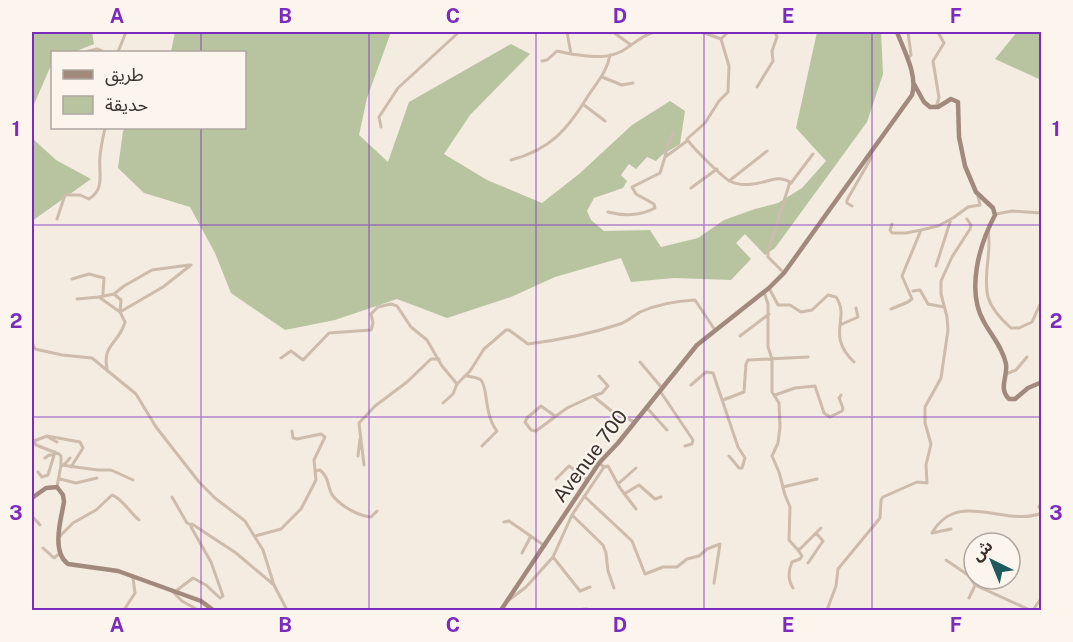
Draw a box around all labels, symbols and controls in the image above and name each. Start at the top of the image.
text: A [110,4,124,28]
text: B [278,4,292,28]
text: C [446,4,460,28]
text: D [613,4,627,28]
text: E [782,4,794,28]
text: F [950,4,962,28]
legend [51,51,246,129]
text: طريق [105,64,144,86]
text: حديقة [105,94,148,115]
text: 1 [12,117,20,141]
text: 1 [1052,117,1060,141]
text: 2 [10,309,22,333]
text: 2 [1050,309,1062,333]
street label: Avenue 700 [547,405,633,507]
text: 3 [9,501,23,525]
text: 3 [1049,501,1063,525]
north arrow [962,531,1022,591]
text: ش [968,536,997,565]
text: A [110,613,124,637]
text: B [278,613,292,637]
text: C [446,613,460,637]
text: D [613,613,627,637]
text: E [782,613,794,637]
text: F [950,613,962,637]

